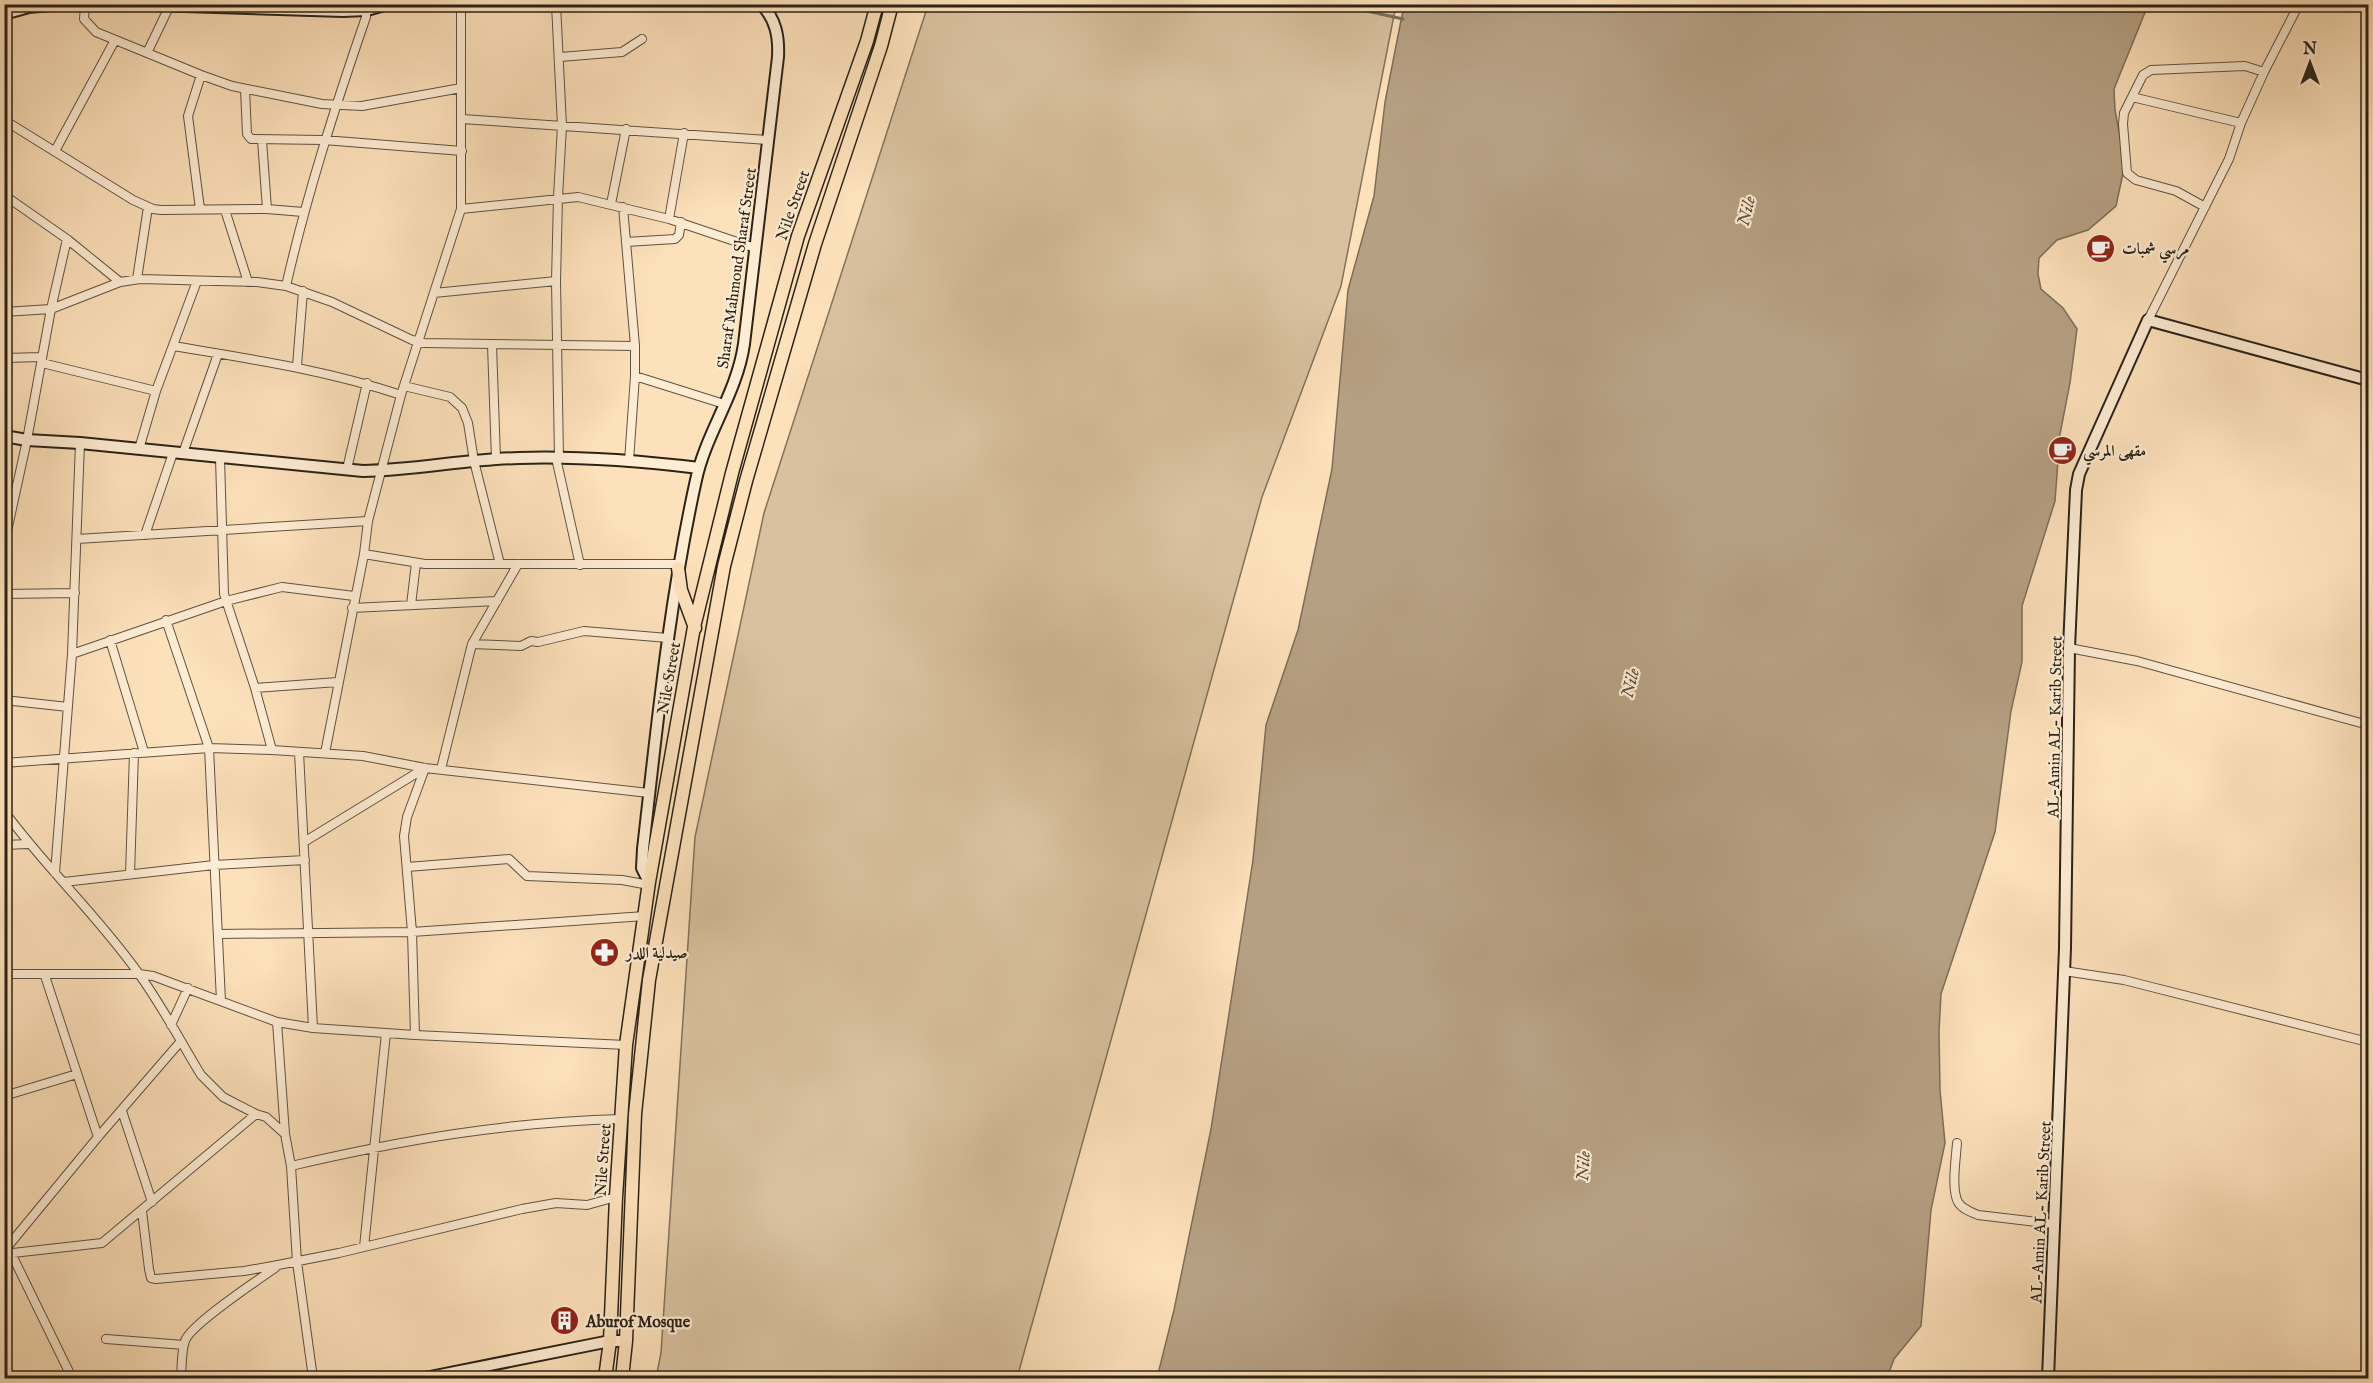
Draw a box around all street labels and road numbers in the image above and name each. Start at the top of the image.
street label: Sharaf Mahmoud Sharaf Street [714,166,762,370]
street label: Nile Street [773,167,815,243]
street label: AL-Amin AL- Karib Street [2044,635,2068,819]
street label: Nile Street [654,640,686,716]
street label: AL-Amin AL- Karib Street [2027,1120,2057,1305]
street label: Nile Street [591,1123,617,1197]

